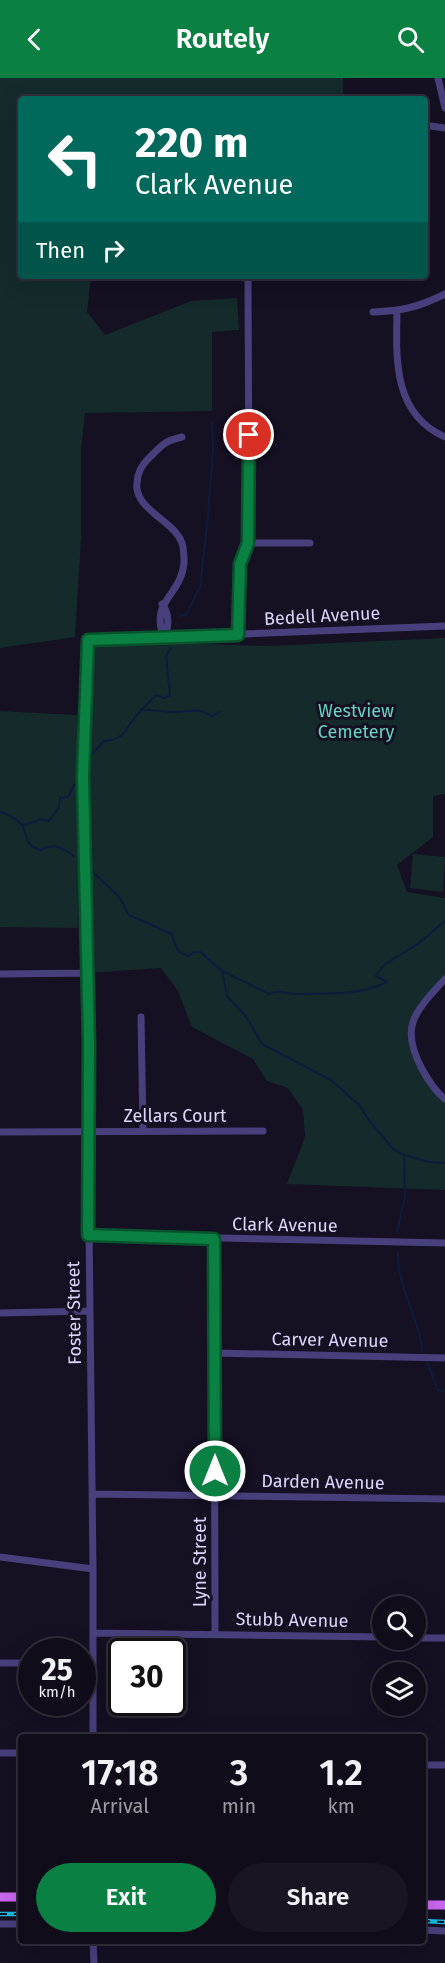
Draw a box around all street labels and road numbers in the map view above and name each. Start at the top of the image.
street label: Bedell Avenue [263,602,381,630]
street label: Zellars Court [123,1105,227,1127]
street label: Clark Avenue [232,1213,338,1237]
street label: Foster Street [62,1260,86,1365]
street label: Carver Avenue [271,1328,389,1352]
street label: Darden Avenue [261,1470,385,1494]
street label: Lyne Street [189,1516,211,1607]
street label: Stubb Avenue [235,1608,349,1632]

